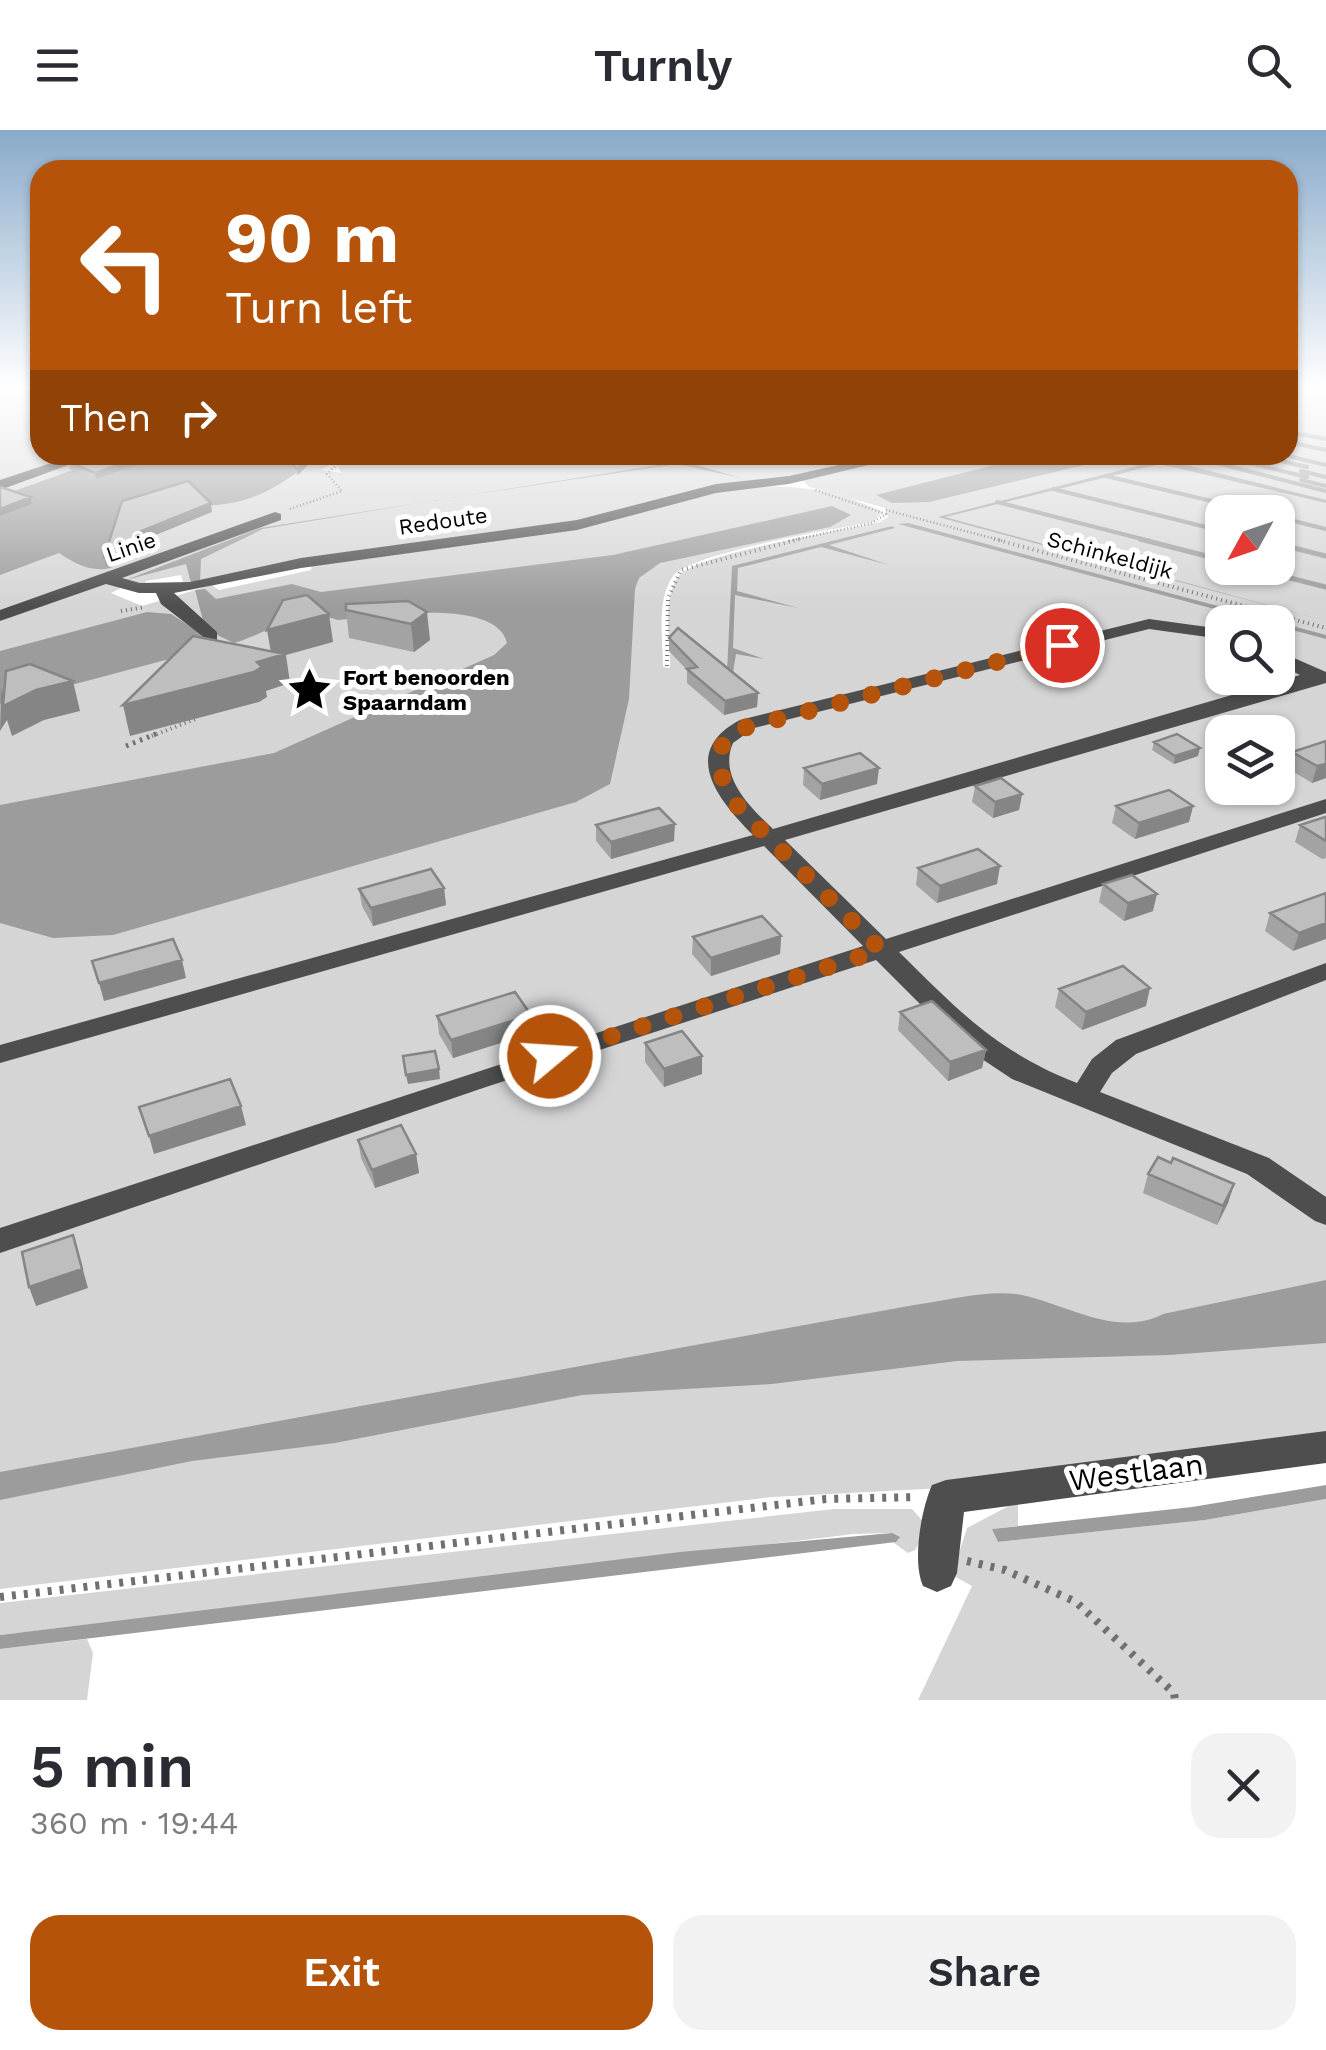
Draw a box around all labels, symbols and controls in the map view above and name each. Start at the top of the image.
icon: menu [30,38,85,93]
icon: search [1241,38,1296,93]
text: Turnly [594,39,732,92]
text: 90 m [225,197,399,279]
icon: left [60,200,190,330]
text: Turn left [225,281,412,334]
icon: right [171,390,226,445]
text: Then [60,396,151,440]
north arrow [1205,495,1295,585]
map controls [1205,495,1295,805]
street label: Redoute [397,502,489,540]
street label: Schinkeldijk [1044,526,1176,584]
street label: Linie [103,527,159,567]
pin [1020,603,1105,688]
button: search [1205,605,1295,695]
icon: arrive [1035,618,1090,673]
place label: Fort benoorden Spaarndam [343,665,510,715]
place icon: Fort benoorden Spaarndam [286,666,334,714]
button: layers [1205,715,1295,805]
position arrow [498,1004,602,1108]
street label: Westlaan [1067,1446,1205,1498]
text: 5 min [30,1731,194,1802]
button: close [1191,1733,1296,1838]
text: 360 m · 19:44 [30,1804,239,1842]
button: Exit [30,1915,653,2030]
button: Share [673,1915,1296,2030]

